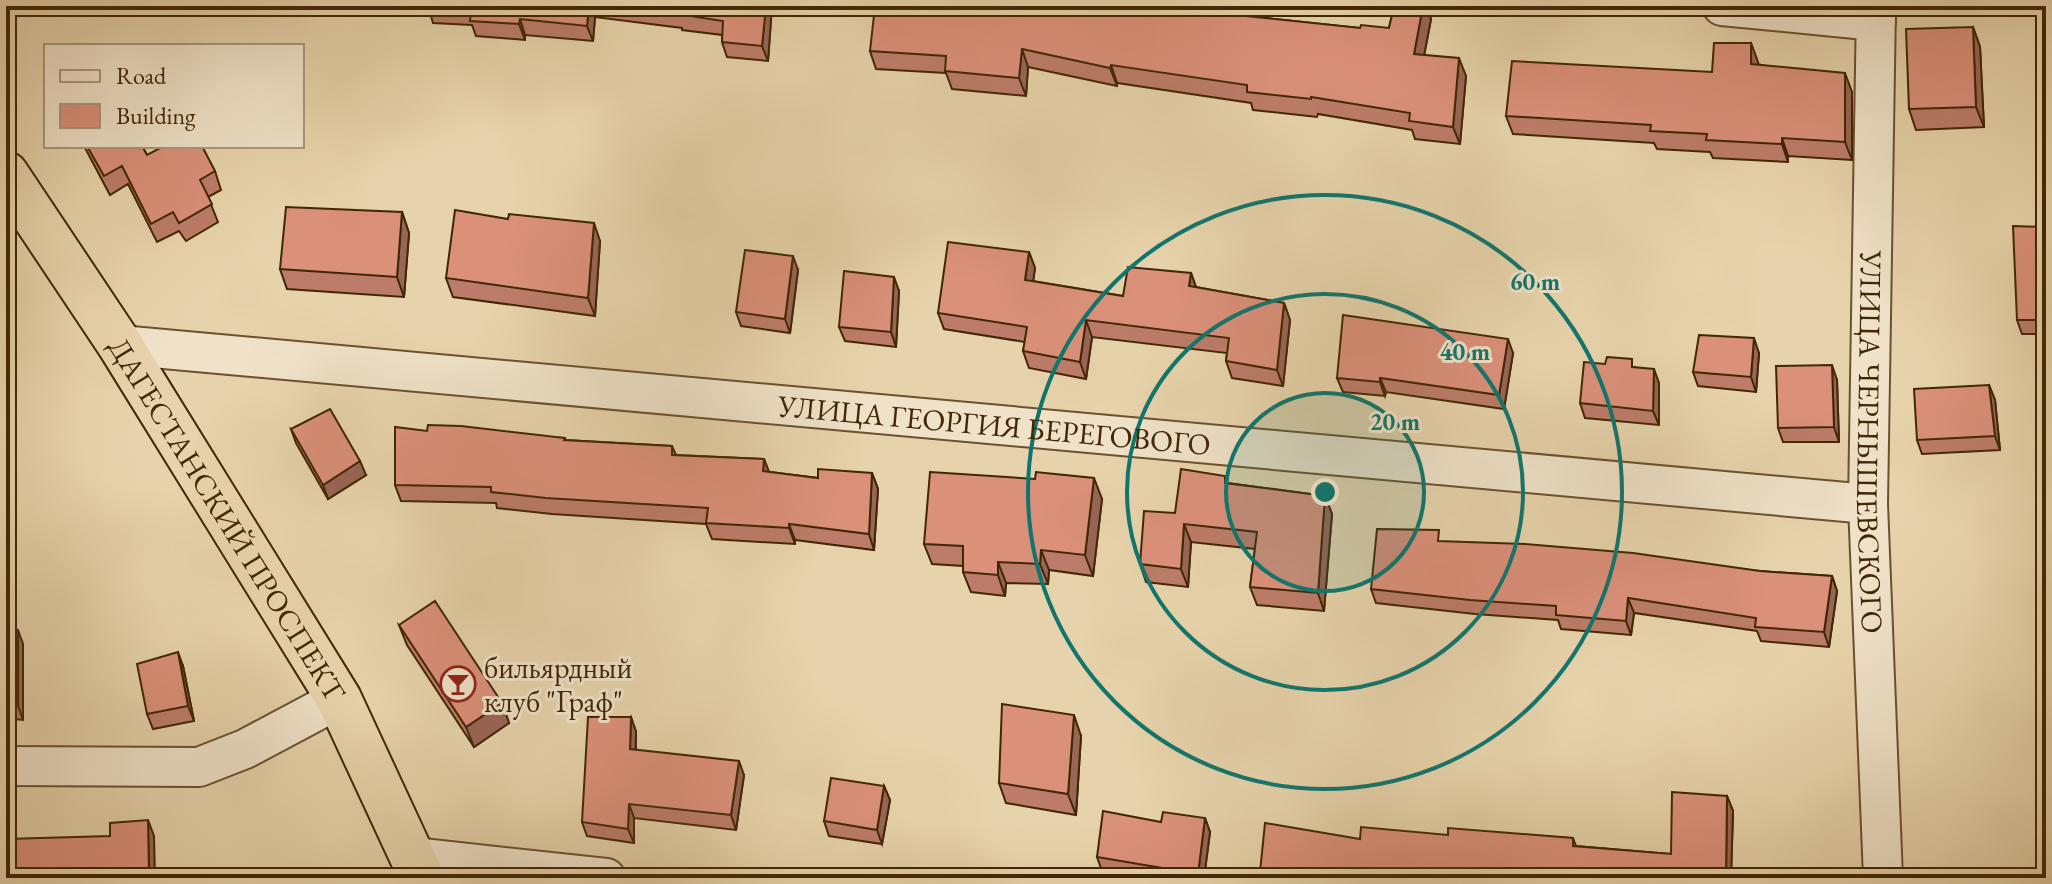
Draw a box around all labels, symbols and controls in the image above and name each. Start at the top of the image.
legend [44,44,304,148]
text: Road [116,60,167,91]
text: Building [116,100,196,131]
street label: УЛИЦА ЧЕРНЫШЕВСКОГО [1848,249,1893,634]
text: 60 m [1510,266,1560,297]
street label: ДАГЕСТАНСКИЙ ПРОСПЕКТ [100,330,355,709]
text: 40 m [1440,336,1490,367]
street label: УЛИЦА ГЕОРГИЯ БЕРЕГОВОГО [775,385,1212,464]
text: 20 m [1370,406,1420,437]
centre of rings [1311,478,1339,506]
place label: бильярдный клуб "Граф" [484,648,632,721]
bar icon: бильярдный клуб "Граф" [439,665,477,703]

